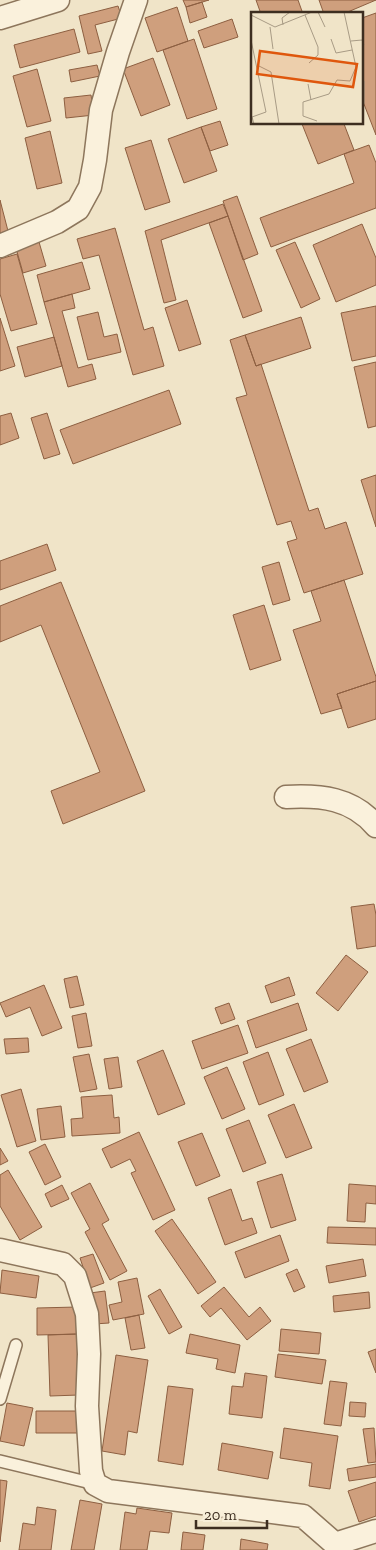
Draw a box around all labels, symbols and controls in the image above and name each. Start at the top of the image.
inset map [251,12,364,125]
scale bar [196,1498,267,1530]
text: 20 m [204,1506,237,1524]

